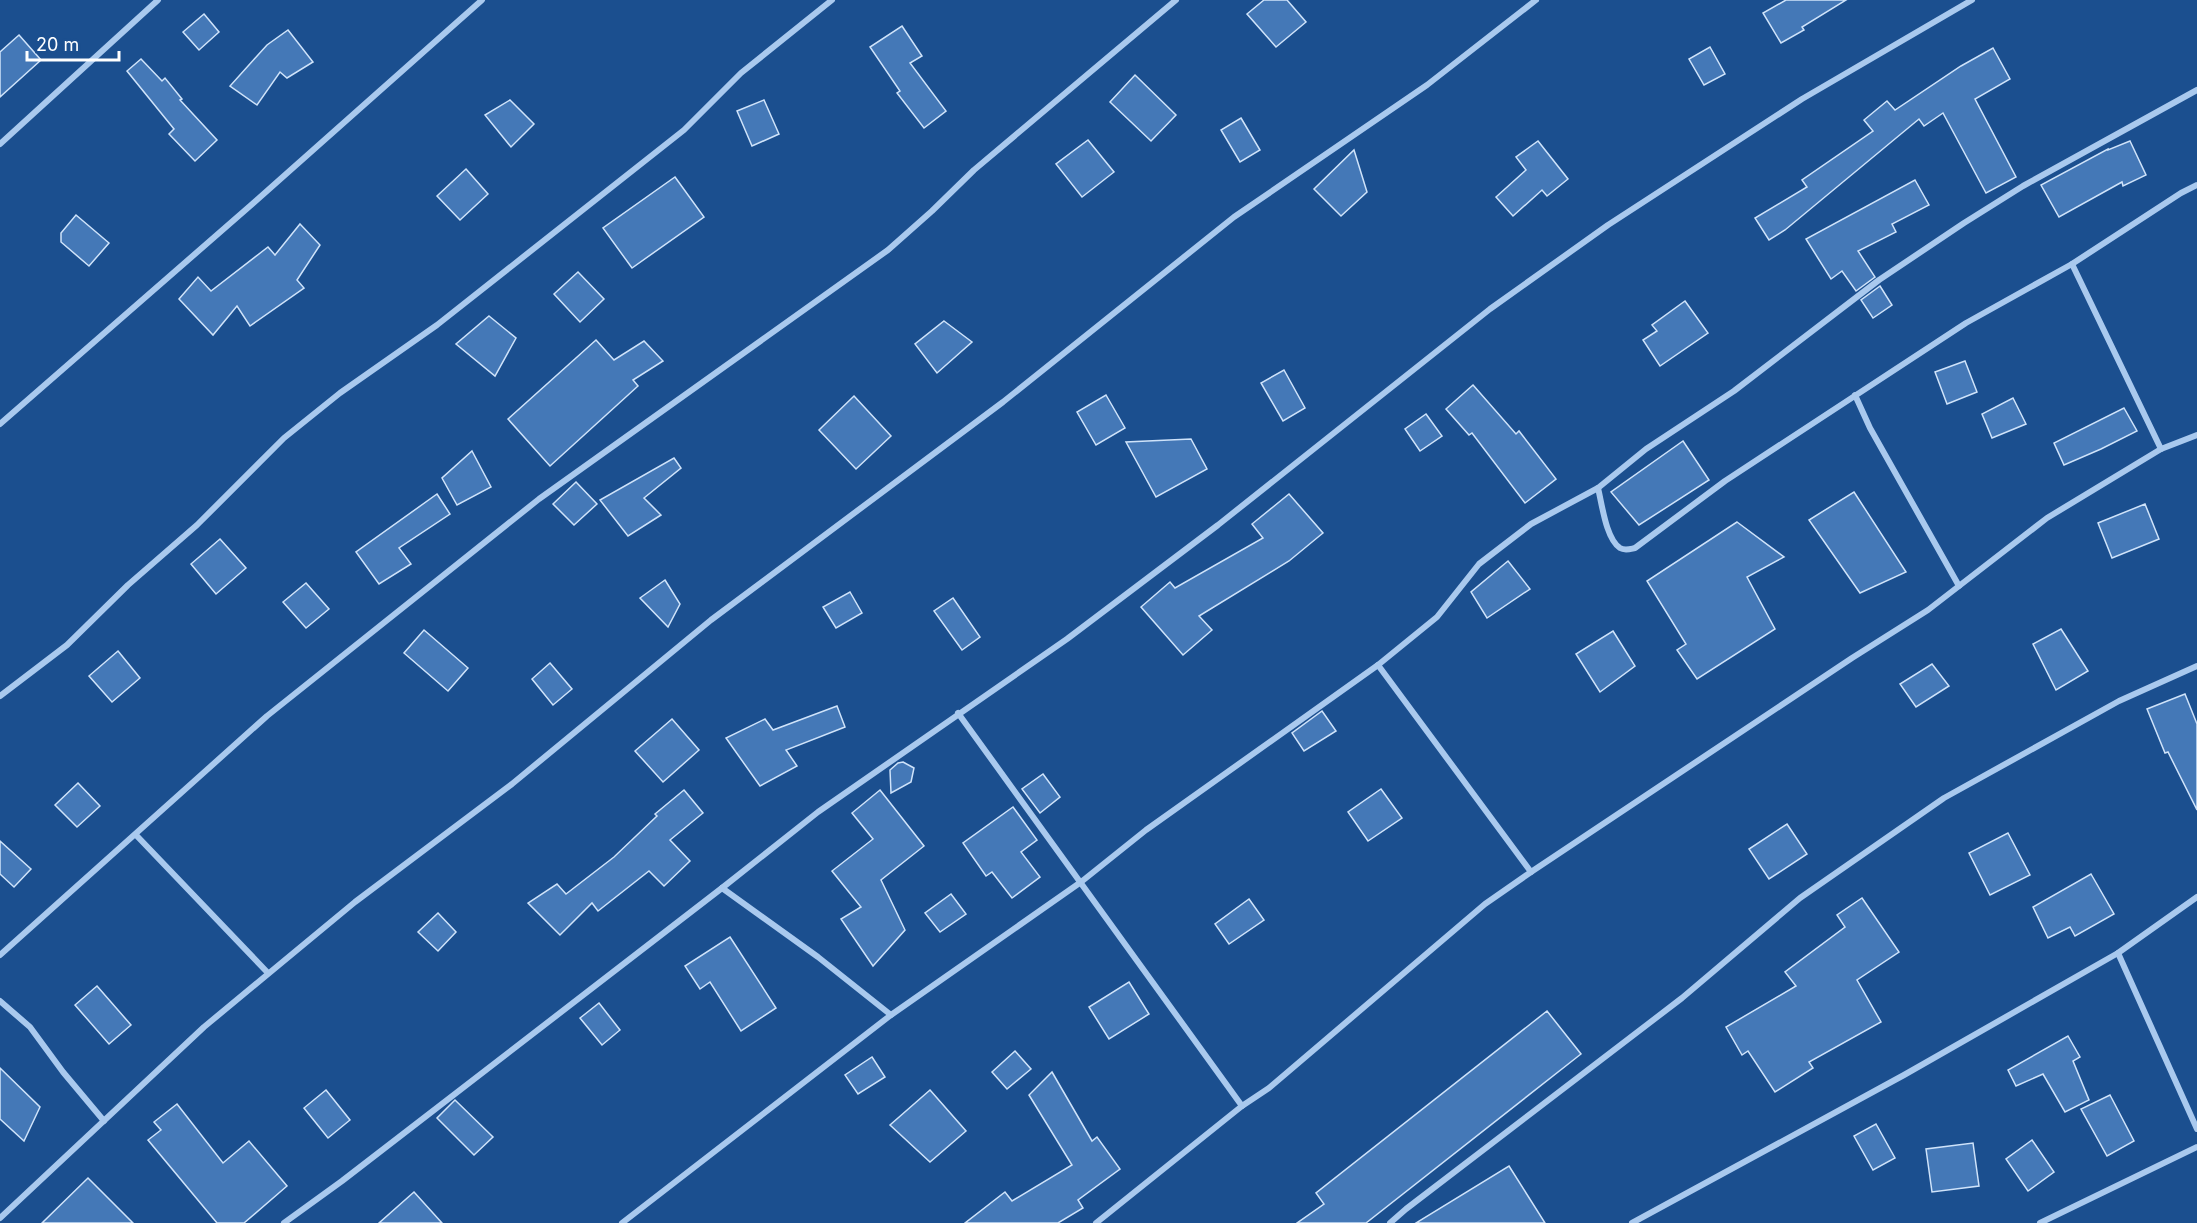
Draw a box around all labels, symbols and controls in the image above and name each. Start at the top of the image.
scale bar [27,24,118,62]
text: 20 m [36,34,79,55]

